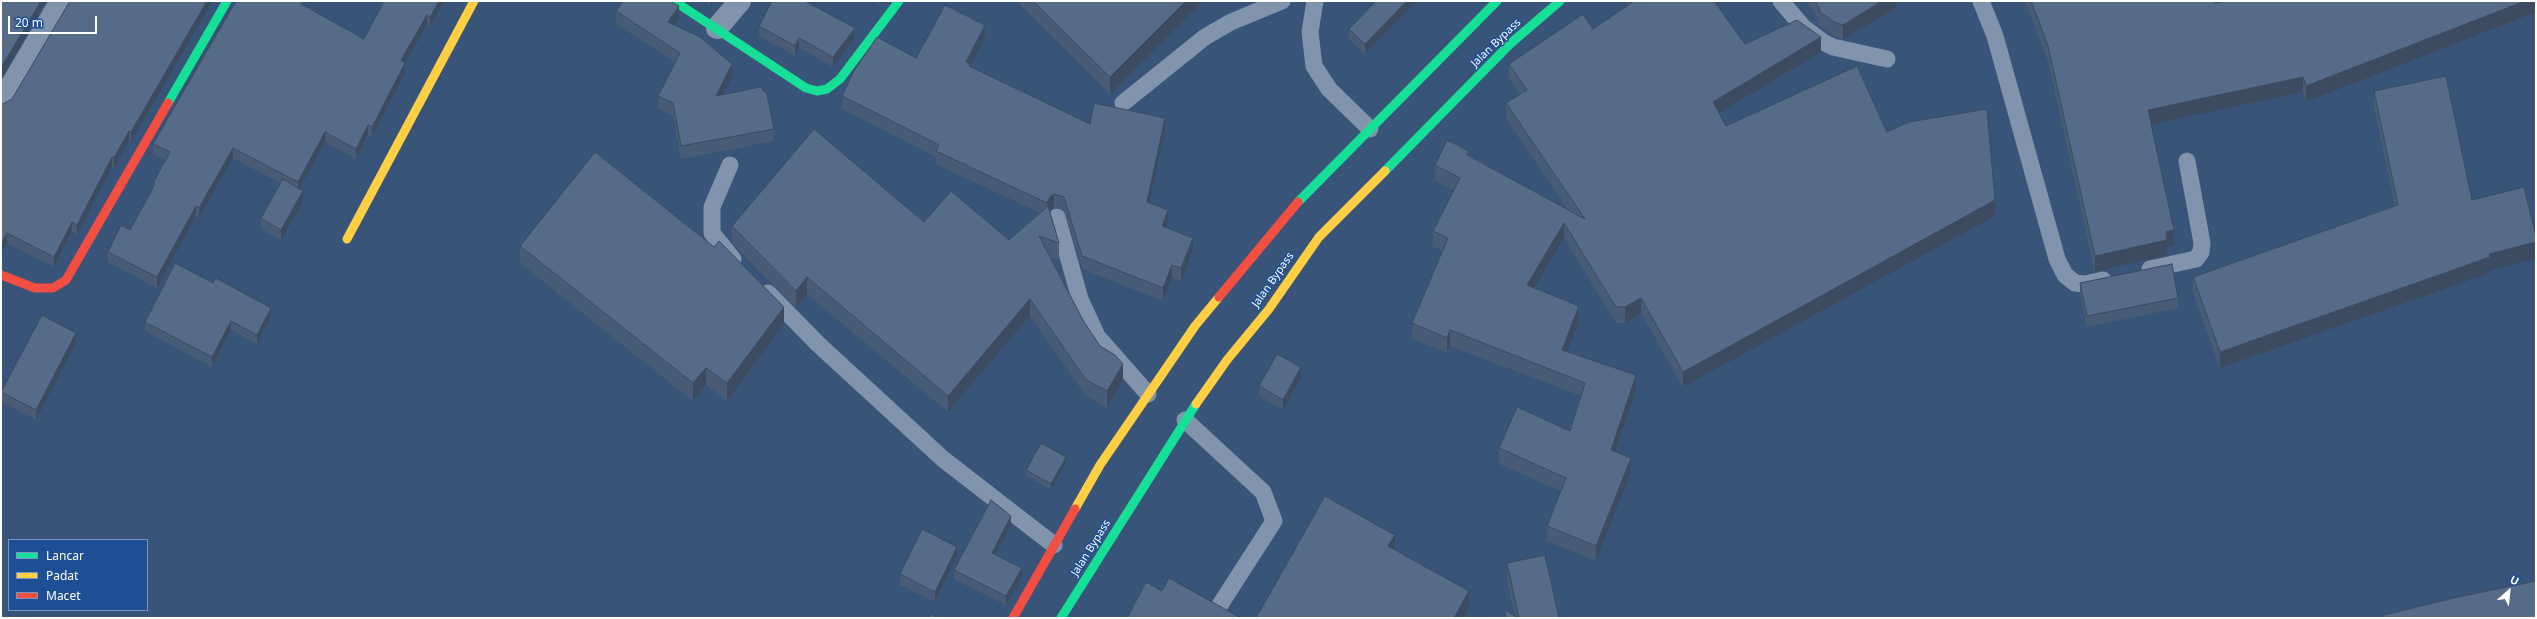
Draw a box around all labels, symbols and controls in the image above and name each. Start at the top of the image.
scale bar [10,8,99,34]
text: 20 m [15,14,43,31]
street label: Jalan Bypass [1468,16,1524,70]
street label: Jalan Bypass [1249,250,1297,310]
street label: Jalan Bypass [1068,517,1114,579]
legend [8,539,148,611]
text: Lancar [46,547,84,564]
text: Padat [46,567,78,584]
north arrow [2489,571,2529,611]
text: U [2508,571,2522,588]
text: Macet [46,587,80,604]

